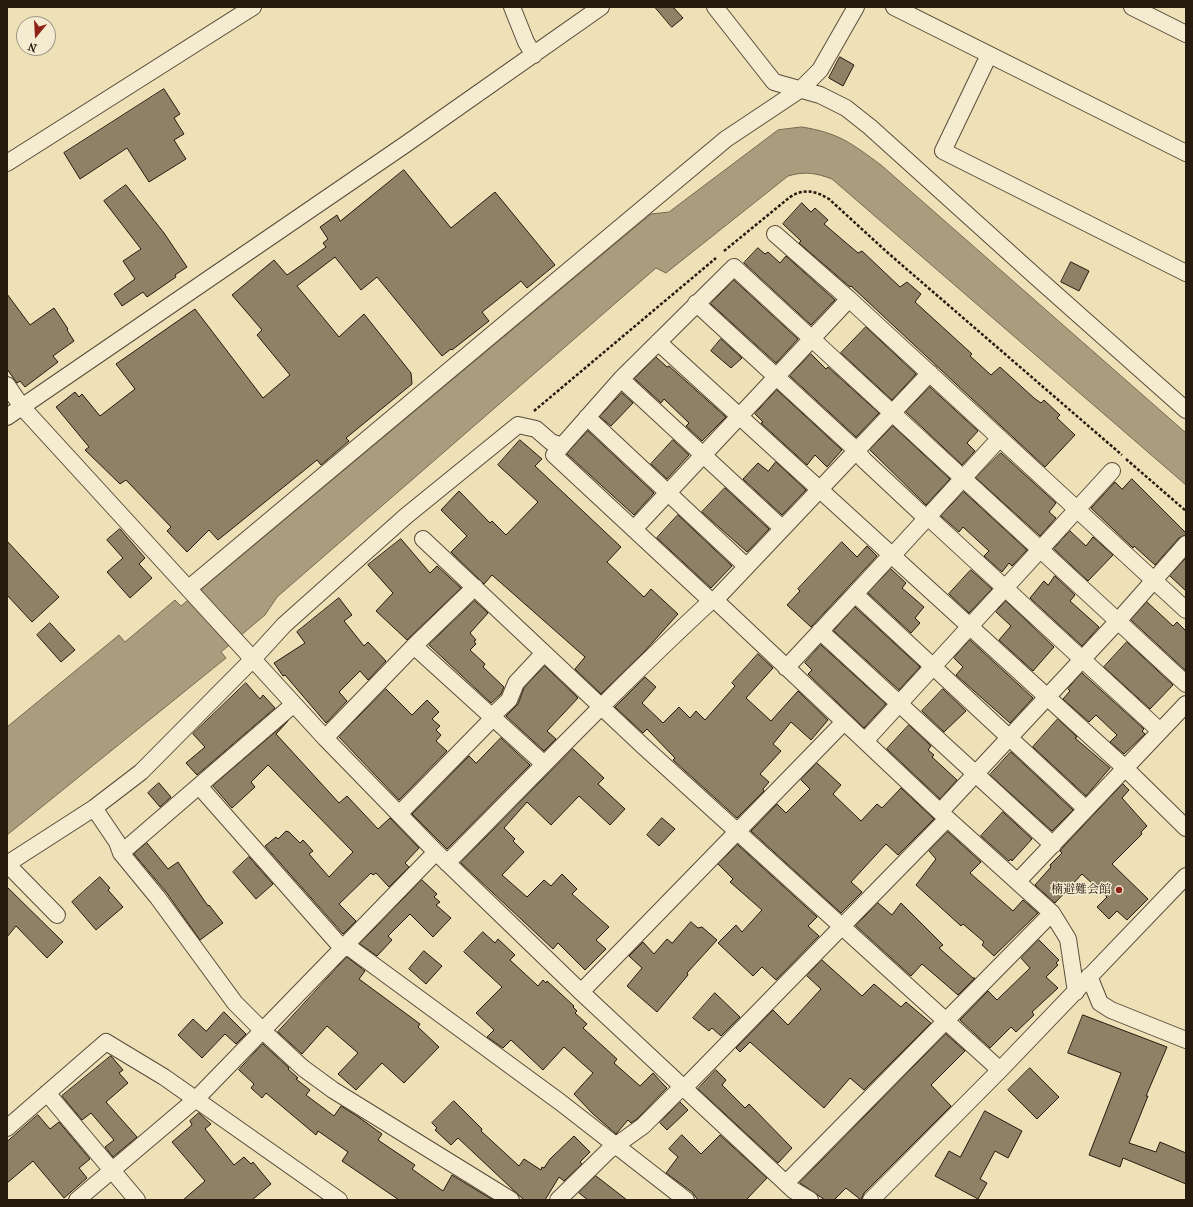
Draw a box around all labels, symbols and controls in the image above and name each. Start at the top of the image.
north arrow [16,16,56,56]
text: N [26,39,38,54]
place label: 楠避難会館 [1051,883,1111,897]
marker: 楠避難会館 [1114,885,1124,895]

